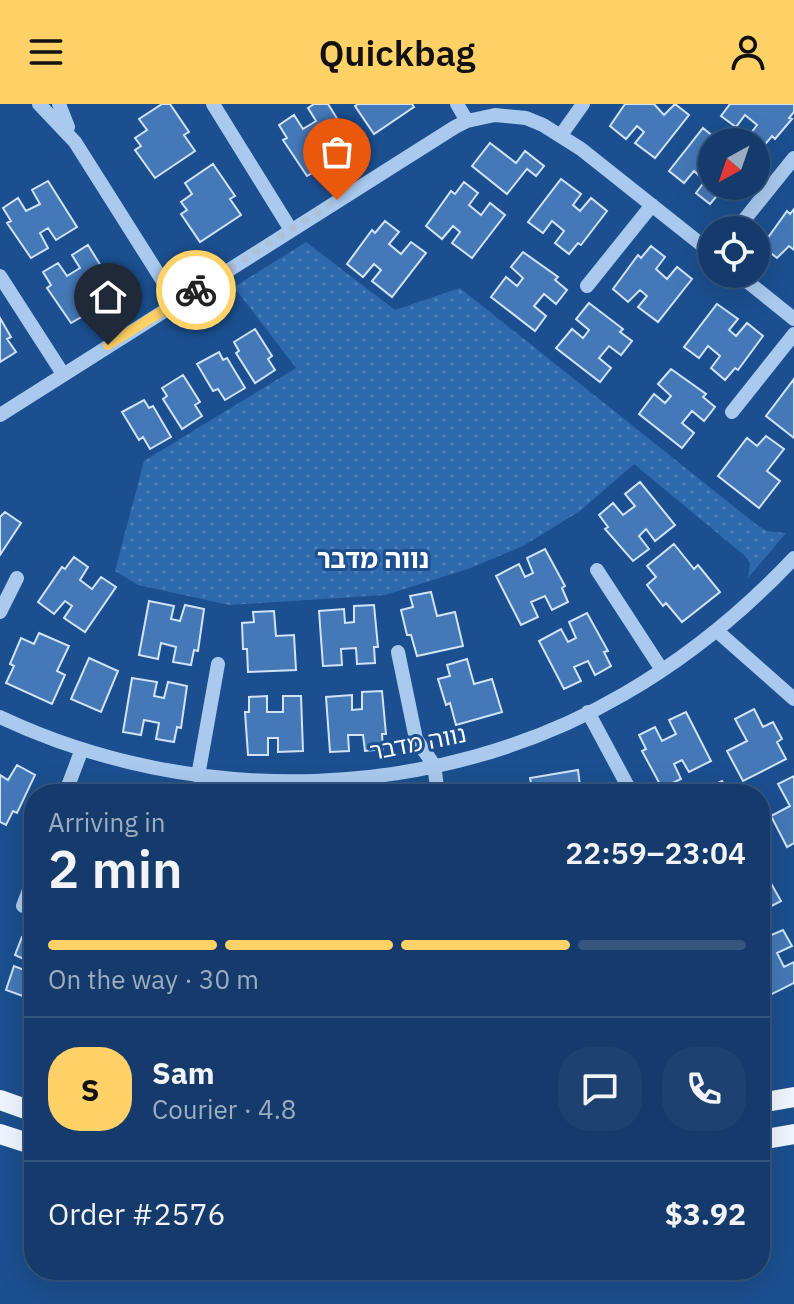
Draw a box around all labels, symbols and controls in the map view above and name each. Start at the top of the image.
text: Quickbag [319,29,475,76]
icon: menu [24,30,68,74]
icon: person [726,30,770,74]
pin [303,118,371,200]
north arrow [698,128,770,200]
map controls [698,128,770,288]
icon: bag [315,130,359,174]
button: locate [698,216,770,288]
courier [156,250,236,330]
pin [74,263,142,345]
icon: bike [174,268,218,312]
icon: home [86,275,130,319]
district label: נווה מדבר [317,541,429,575]
street label: נווה מדבר [367,717,469,767]
text: Arriving in [48,805,165,839]
text: 22:59–23:04 [565,833,746,872]
text: 2 min [48,835,183,902]
text: On the way · 30 m [48,962,259,996]
button: chat [558,1047,642,1131]
button: phone [662,1047,746,1131]
text: Sam [152,1053,215,1092]
text: S [81,1070,99,1109]
text: Courier · 4.8 [152,1092,296,1126]
text: Order #2576 [48,1194,225,1233]
text: $3.92 [665,1194,746,1233]

